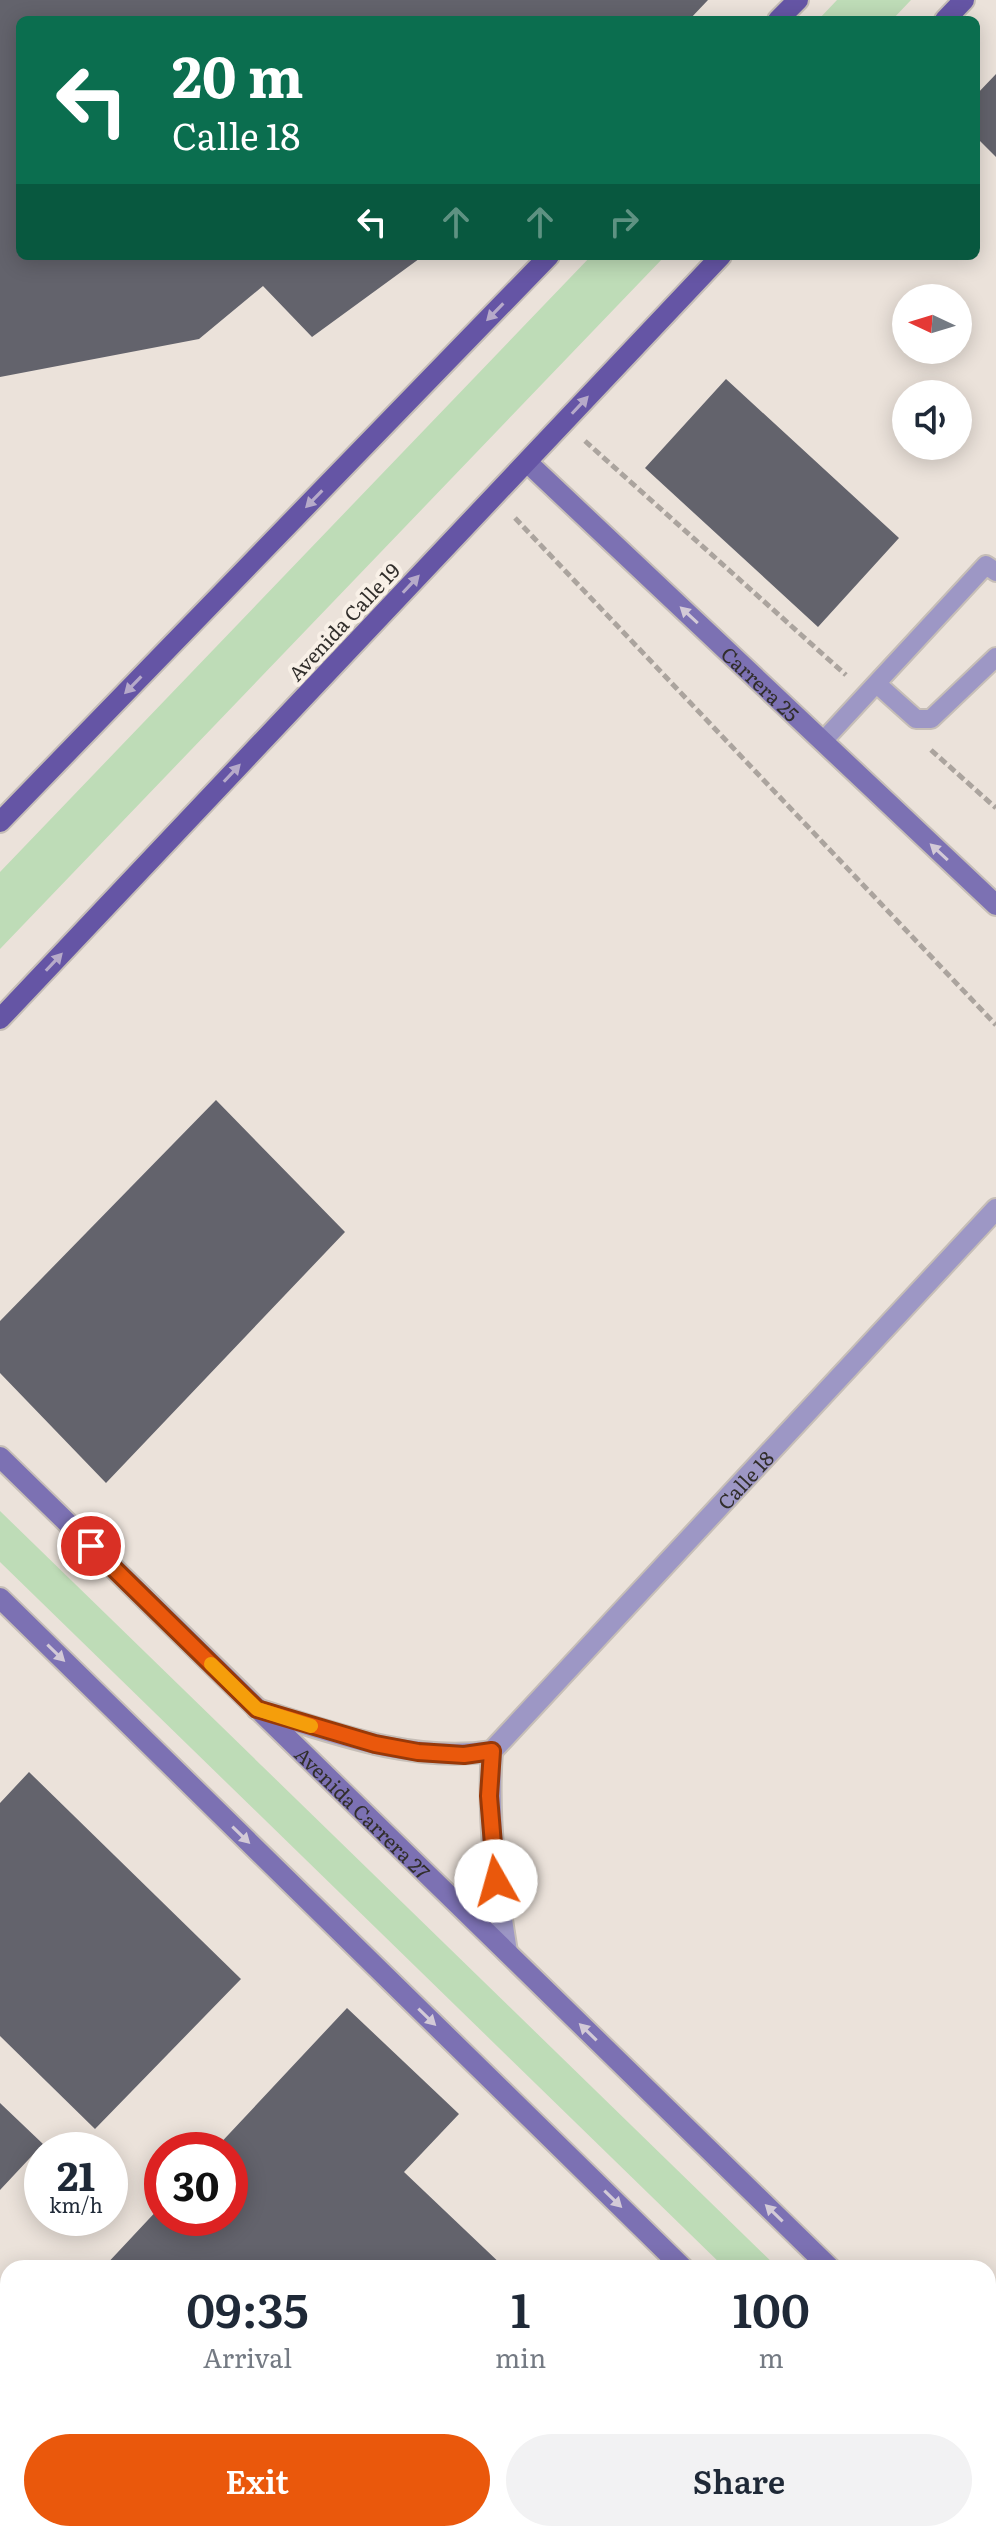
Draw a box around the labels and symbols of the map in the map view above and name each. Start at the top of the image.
north arrow [892,284,972,364]
one-way arrow [486,302,504,321]
one-way arrow [571,396,589,415]
one-way arrow [305,489,323,508]
street label: Avenida Calle 19 [280,555,406,687]
one-way arrow [402,575,420,594]
one-way arrow [680,607,699,625]
street label: Carrera 25 [715,639,807,728]
one-way arrow [124,675,142,694]
one-way arrow [223,764,241,783]
one-way arrow [930,843,949,861]
one-way arrow [44,953,62,972]
street label: Calle 18 [709,1443,780,1516]
pin [57,1512,125,1580]
one-way arrow [46,1643,65,1662]
street label: Avenida Carrera 27 [289,1739,438,1885]
one-way arrow [231,1825,250,1844]
position arrow [454,1839,538,1923]
one-way arrow [417,2007,436,2026]
one-way arrow [579,2023,598,2042]
speed limit sign: 30 [144,2132,248,2236]
one-way arrow [603,2189,622,2208]
one-way arrow [765,2205,784,2223]

